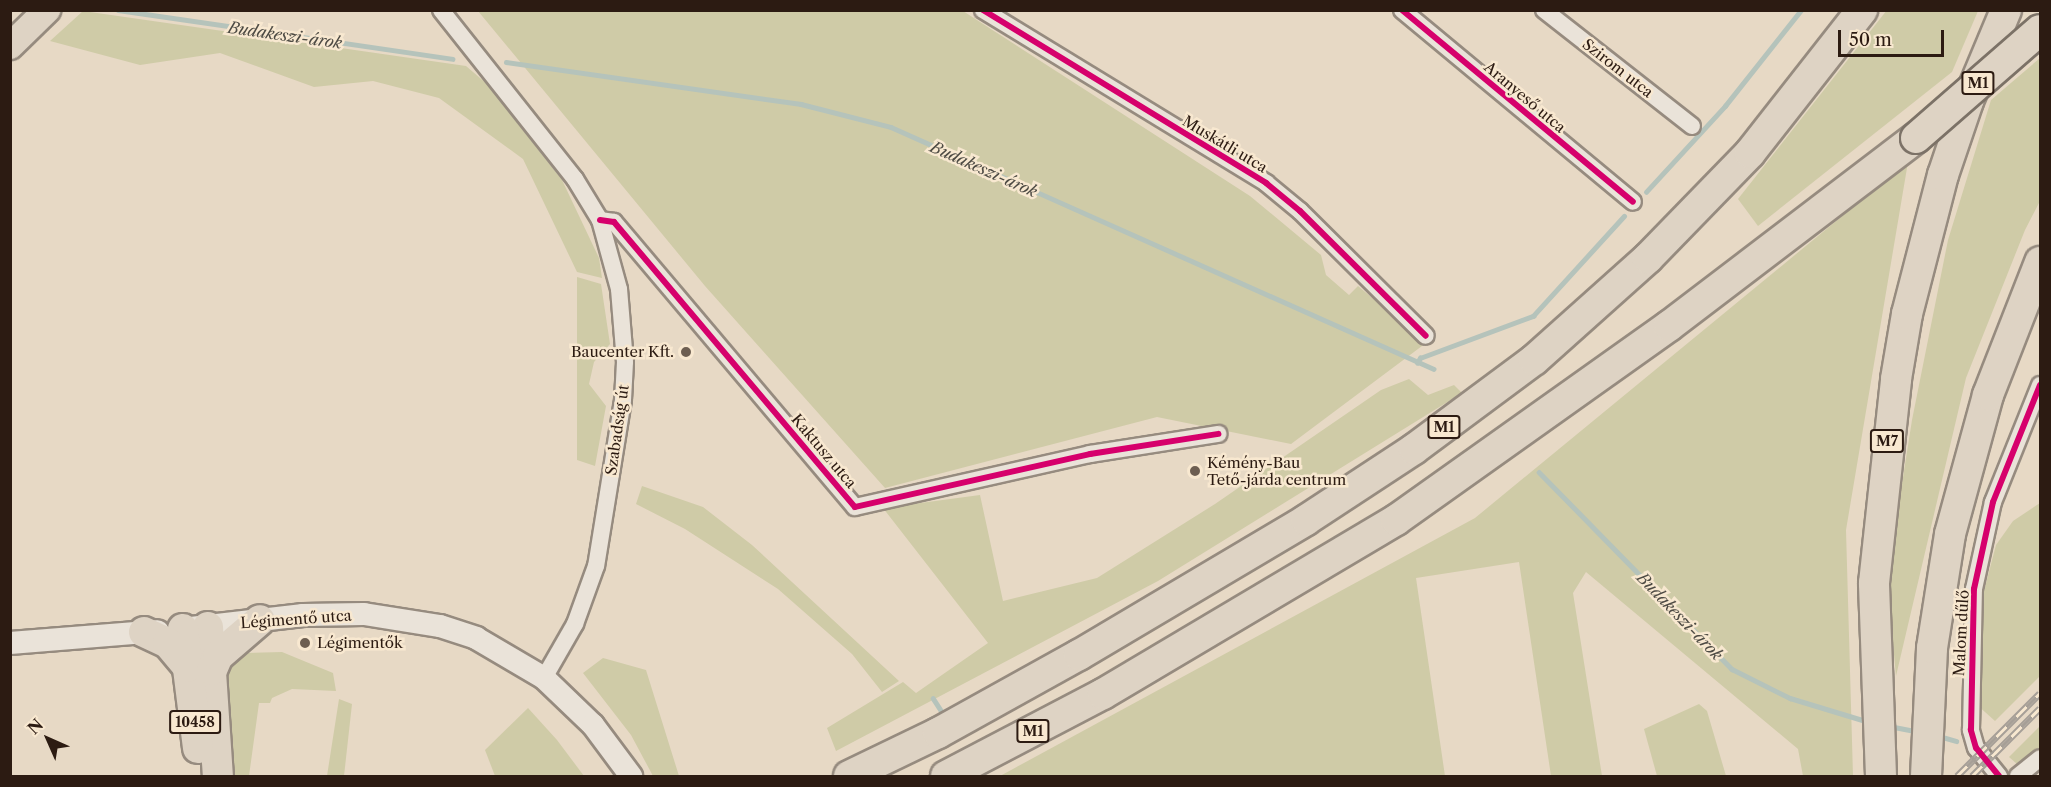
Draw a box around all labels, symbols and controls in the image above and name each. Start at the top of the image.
water label: Budakeszi-árok [227,17,343,53]
scale bar [1841,18,1948,56]
text: 50 m [1849,29,1892,51]
street label: Szirom utca [1579,35,1657,101]
street label: Aranyeső utca [1481,58,1569,136]
road number: M1 [1960,72,1996,94]
street label: Muskátli utca [1179,112,1271,176]
water label: Budakeszi-árok [928,137,1040,201]
place label: Baucenter Kft. [571,343,674,361]
marker: Baucenter Kft. [679,345,693,359]
street label: Szabadság út [602,384,632,476]
street label: Kaktusz utca [788,410,860,492]
road number: M1 [1426,416,1462,438]
road number: M7 [1869,430,1905,452]
place label: Kémény-Bau Tető-járda centrum [1207,453,1346,488]
marker: Kémény-Bau Tető-járda centrum [1188,464,1202,478]
water label: Budakeszi-árok [1633,568,1727,664]
street label: Malom dűlő [1950,589,1972,677]
street label: Légimentő utca [240,606,352,632]
place label: Légimentők [317,634,403,652]
marker: Légimentők [298,636,312,650]
north arrow [18,709,78,769]
road number: 10458 [168,711,222,733]
text: N [23,714,47,738]
road number: M1 [1015,720,1051,742]

